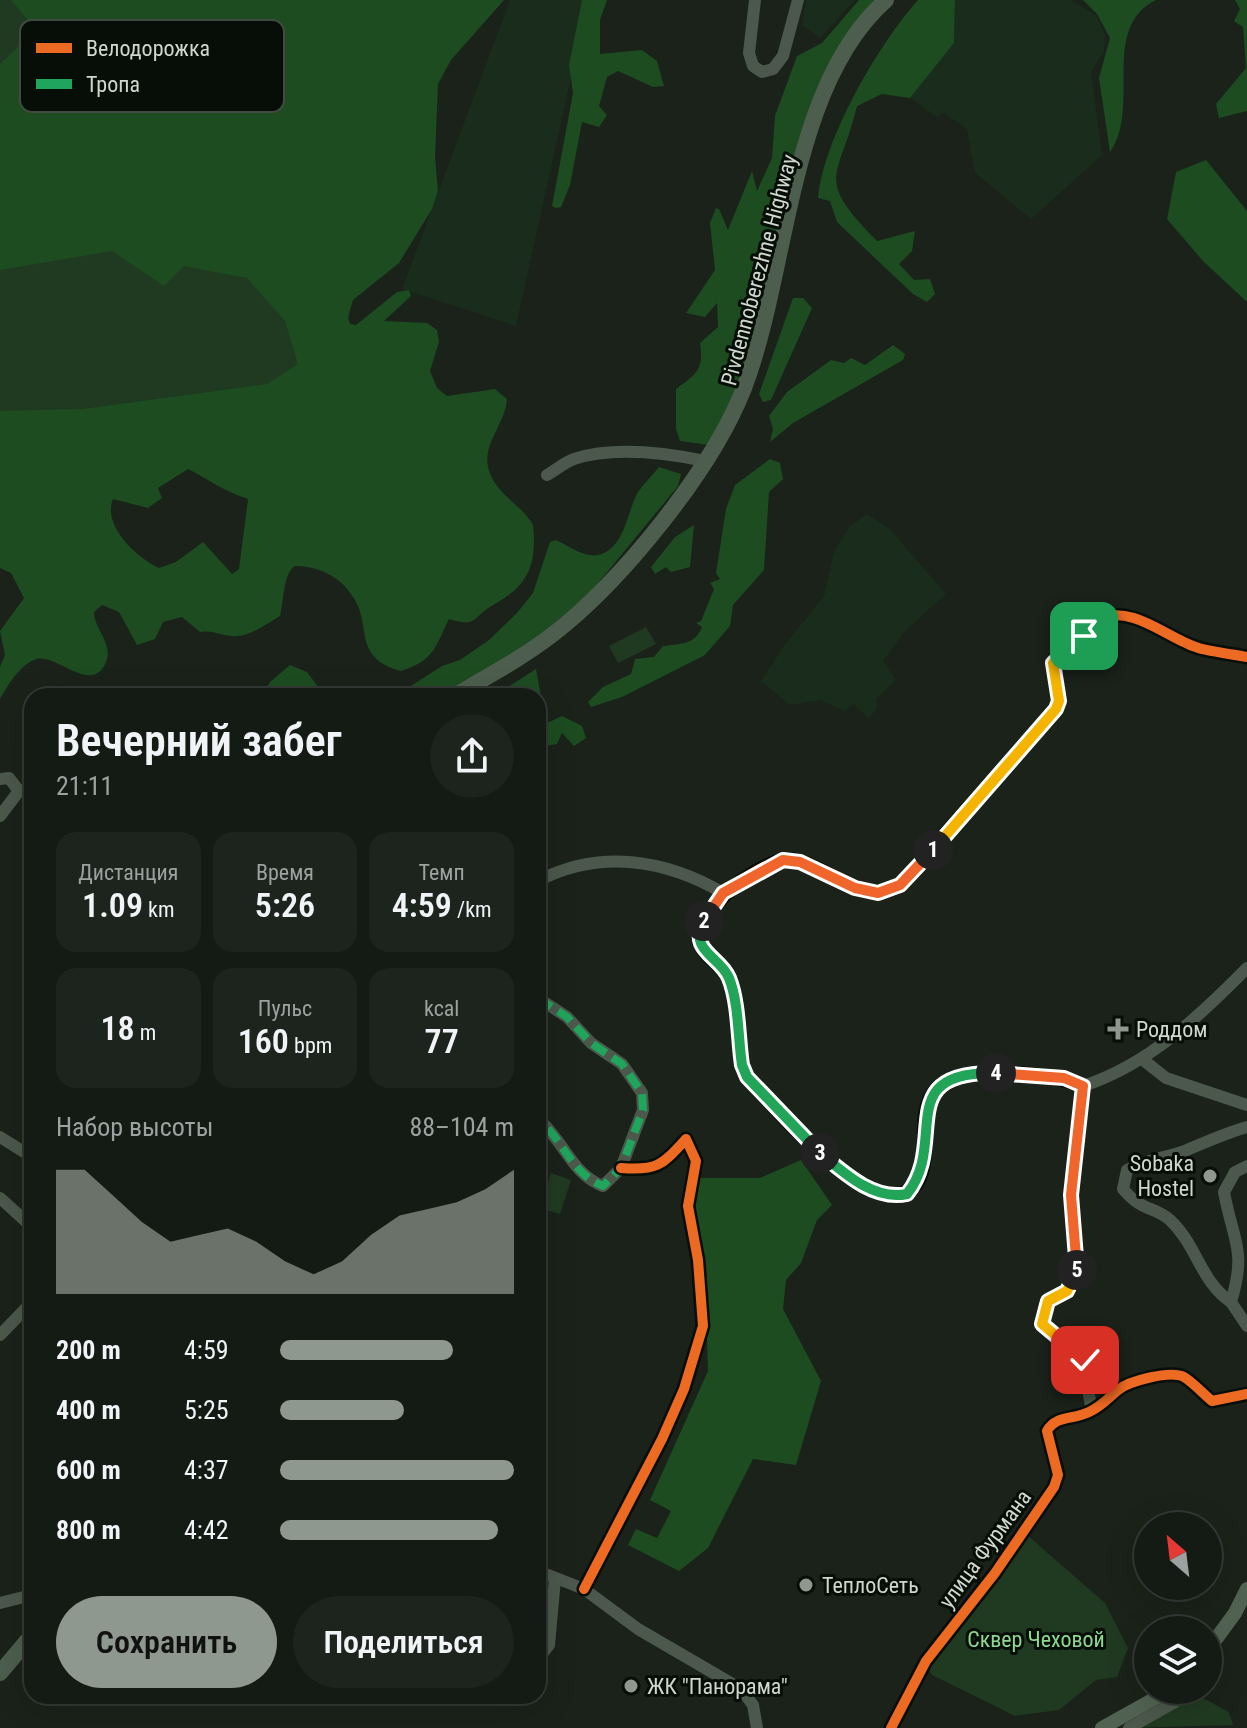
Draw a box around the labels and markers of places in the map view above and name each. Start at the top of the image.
pin [1050,602,1118,670]
pin: 1 [913,830,953,870]
pin: 2 [684,901,724,941]
place label: Роддом [1136,1017,1207,1042]
marker: Роддом [1107,1018,1129,1040]
pin: 4 [976,1053,1016,1093]
pin: 3 [800,1133,840,1173]
place label: Sobaka Hostel [1130,1151,1194,1201]
marker: Sobaka Hostel [1201,1167,1219,1185]
pin: 5 [1057,1250,1097,1290]
pin [1051,1326,1119,1394]
place label: ТеплоСеть [822,1573,919,1598]
marker: ТеплоСеть [797,1576,815,1594]
place label: ЖК "Панорама" [647,1674,788,1699]
marker: ЖК "Панорама" [622,1677,640,1695]

